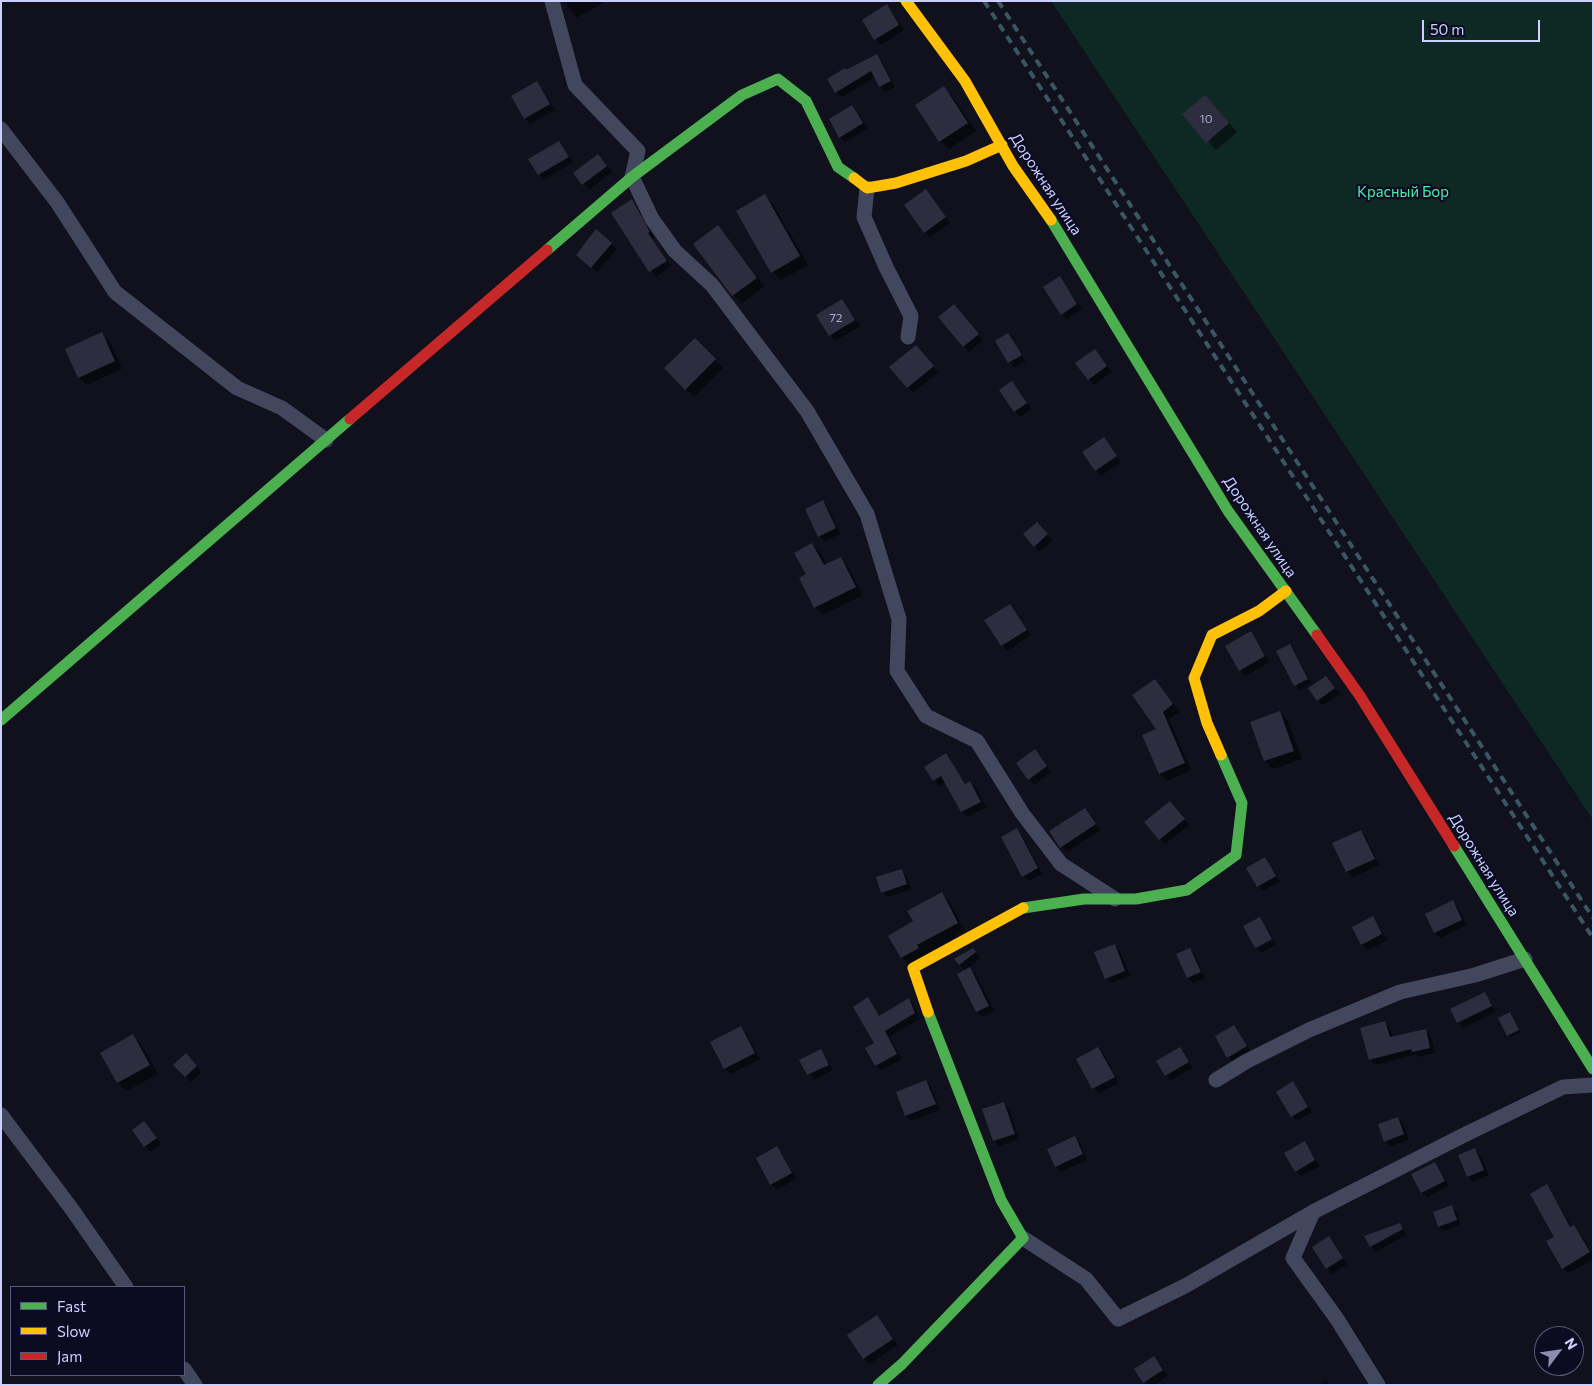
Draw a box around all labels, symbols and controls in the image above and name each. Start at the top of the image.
scale bar [1424,10,1542,42]
text: 50 m [1430,20,1464,38]
house number: 10 [1200,112,1212,126]
street label: Дорожная улица [1006,130,1086,238]
park label: Красный Бор [1357,183,1449,201]
house number: 72 [830,311,842,325]
street label: Дорожная улица [1220,473,1300,581]
street label: Дорожная улица [1445,810,1523,920]
legend [10,1286,185,1376]
text: Fast [57,1297,86,1315]
text: Slow [57,1322,90,1340]
north arrow [1534,1326,1584,1376]
text: N [1561,1335,1581,1352]
text: Jam [57,1347,82,1365]

